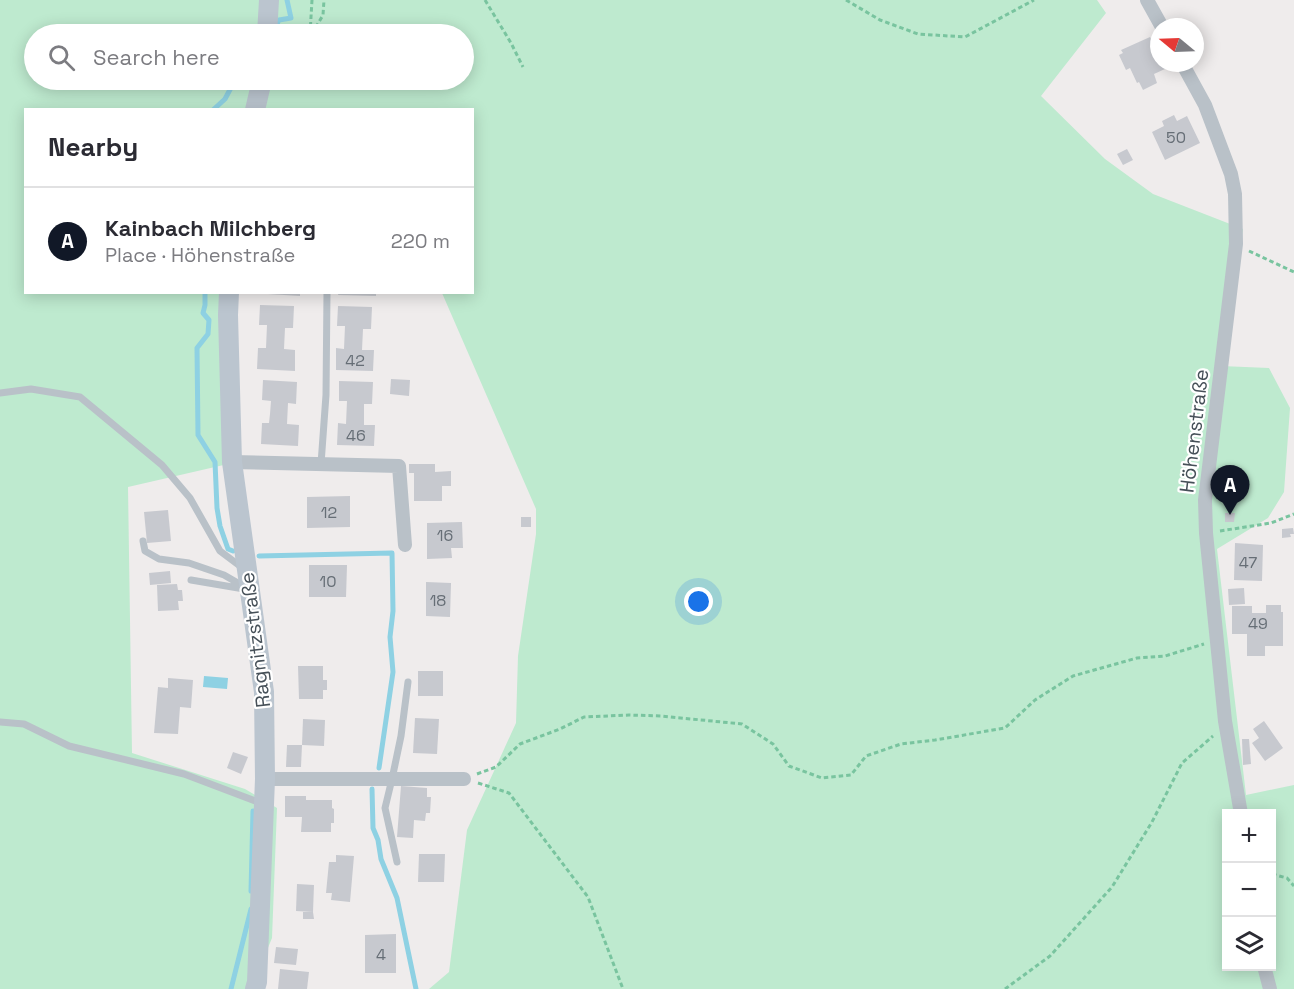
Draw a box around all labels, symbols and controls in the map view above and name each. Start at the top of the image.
north arrow [1150,18,1204,72]
search box [24,24,474,90]
icon: search [45,41,78,74]
text: Search here [93,43,220,71]
house number: 50 [1166,127,1186,148]
text: Nearby [48,130,138,164]
text: Kainbach Milchberg [105,214,316,242]
text: A [61,228,74,254]
text: 220 m [391,228,450,254]
text: Place · Höhenstraße [105,242,295,268]
house number: 42 [345,350,365,371]
street label: Höhenstraße [1174,368,1214,494]
house number: 46 [346,425,366,446]
pin: A [1210,466,1250,515]
house number: 12 [321,502,337,523]
house number: 16 [437,525,453,546]
house number: 47 [1239,552,1257,573]
street label: Ragnitzstraße [234,571,276,709]
house number: 10 [320,571,336,592]
your location [684,587,713,616]
house number: 18 [430,590,446,611]
house number: 49 [1248,613,1268,634]
map controls [1222,809,1276,971]
button: + [1222,809,1276,863]
button: − [1222,863,1276,917]
button: layers [1222,917,1276,971]
house number: 4 [376,944,386,965]

